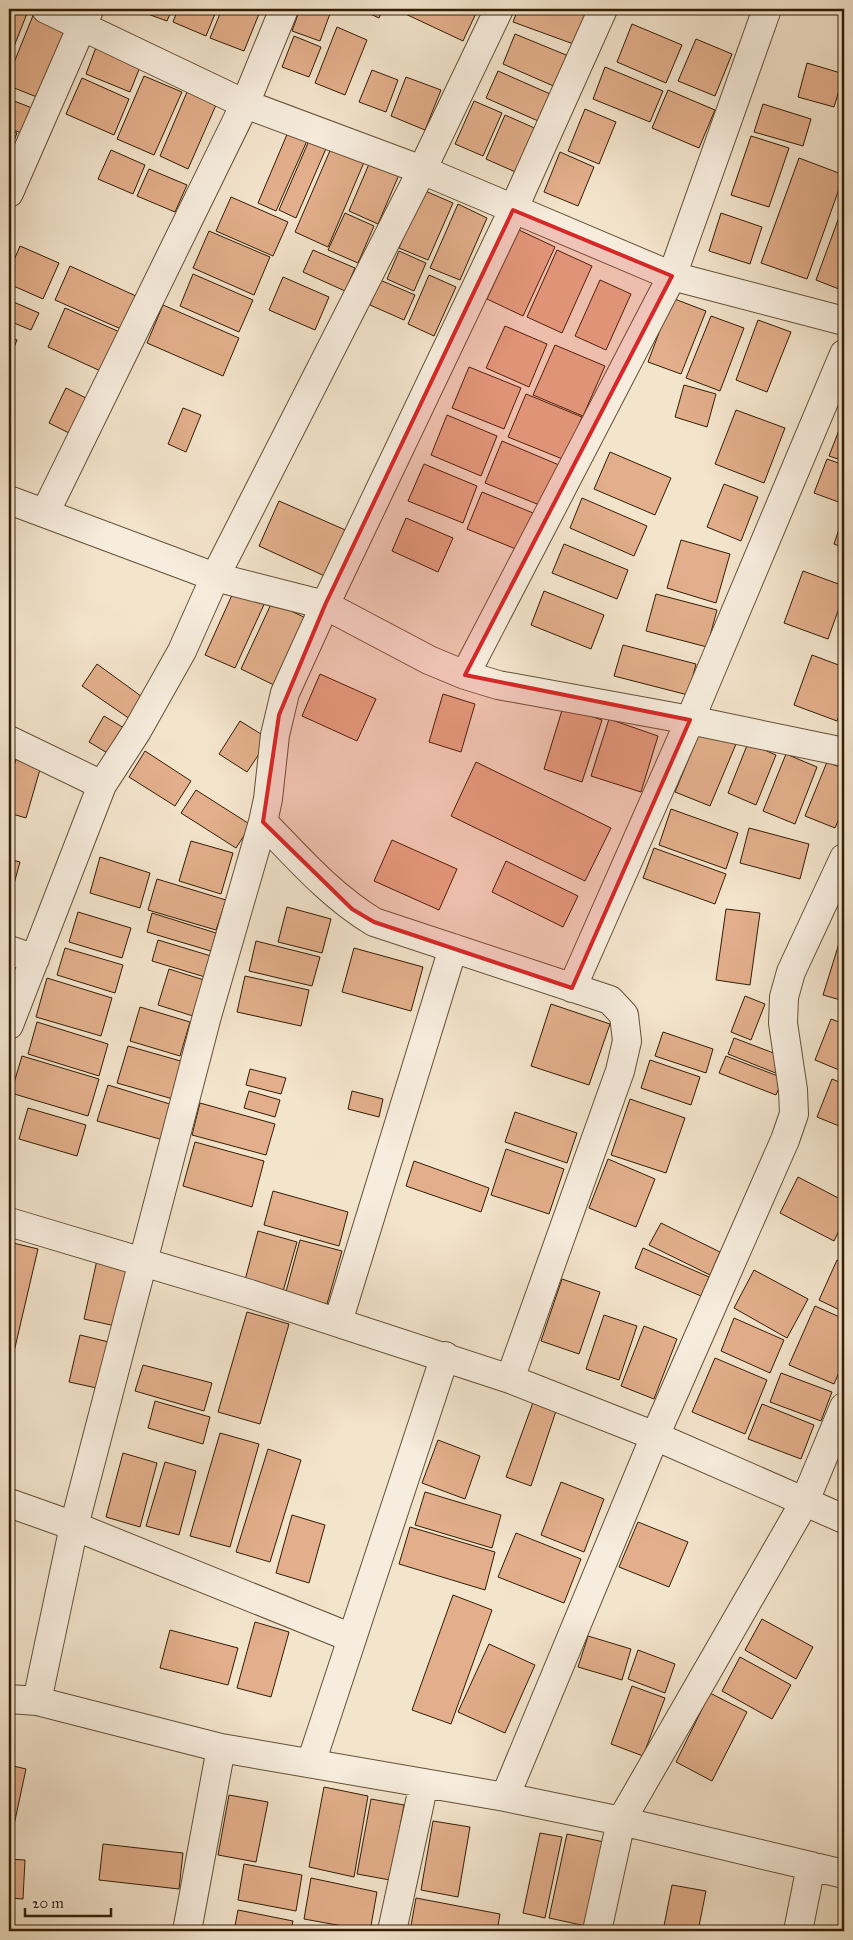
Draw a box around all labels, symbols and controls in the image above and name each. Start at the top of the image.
scale bar [25,1885,111,1917]
text: 20 m [32,1894,64,1912]

